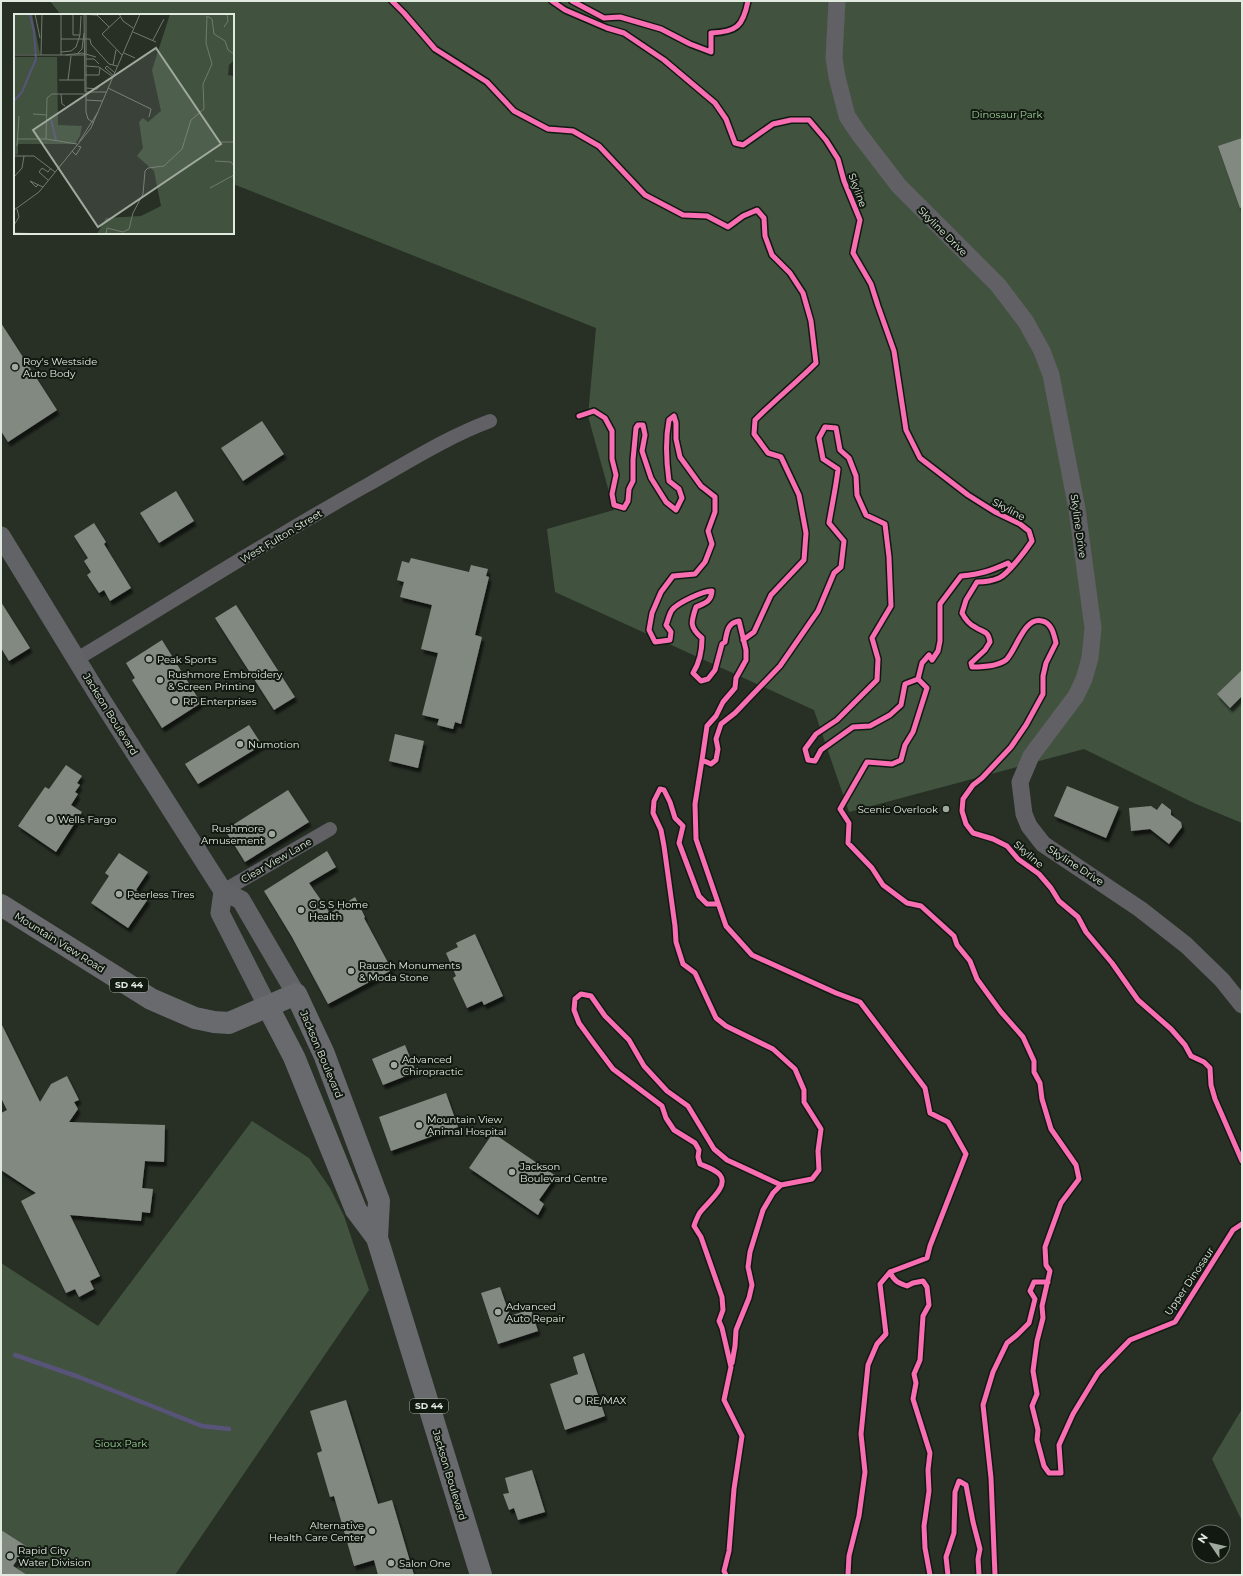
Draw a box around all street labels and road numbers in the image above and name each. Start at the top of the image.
street label: Skyline [845,171,870,209]
street label: Skyline Drive [915,204,970,259]
street label: Skyline Drive [1068,493,1089,559]
street label: Skyline [990,495,1027,524]
street label: West Fulton Street [238,507,325,566]
street label: Jackson Boulevard [80,670,141,757]
street label: Clear View Lane [239,835,314,886]
street label: Skyline [1011,838,1046,871]
street label: Skyline Drive [1045,842,1106,888]
street label: Mountain View Road [12,909,107,976]
road number: SD 44 [110,978,148,992]
street label: Jackson Boulevard [297,1008,346,1100]
street label: Upper Dinosaur [1162,1245,1217,1318]
road number: SD 44 [410,1399,448,1413]
street label: Jackson Boulevard [429,1427,469,1522]

